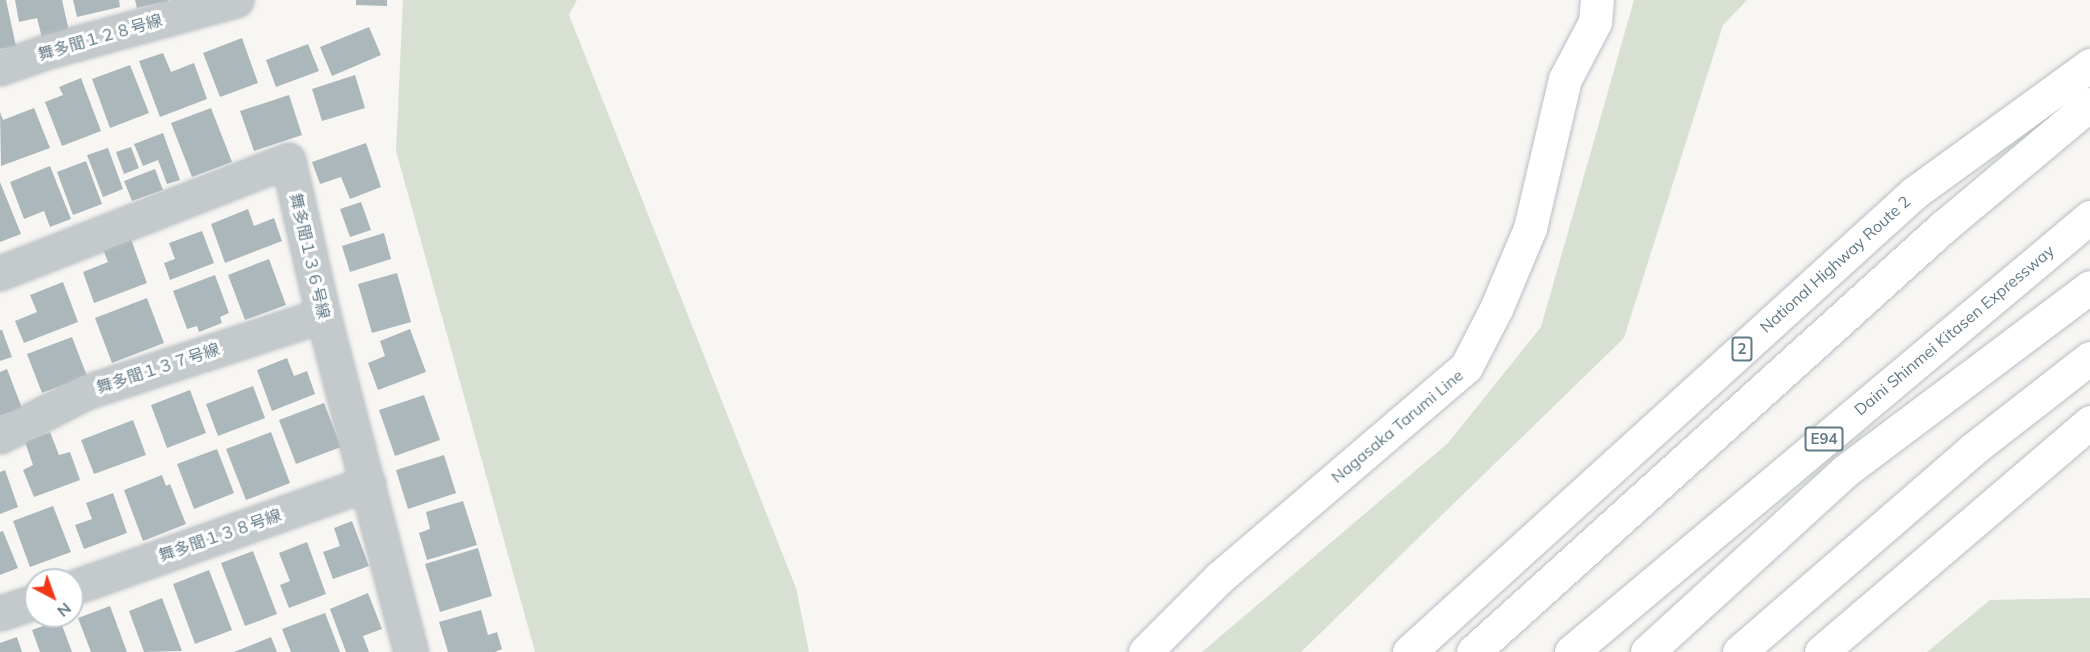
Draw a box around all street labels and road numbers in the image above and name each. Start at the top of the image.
street label: 舞多聞１２８号線 [36,10,164,64]
street label: 舞多聞１３６号線 [286,191,334,321]
street label: National Highway Route 2 [1756,192,1914,336]
street label: Daini Shinmei Kitasen Expressway [1850,241,2058,419]
road number: 2 [1732,337,1752,361]
street label: 舞多聞１３７号線 [94,339,222,397]
street label: Nagasaka Tarumi Line [1327,365,1467,487]
road number: E94 [1804,427,1844,451]
street label: 舞多聞１３８号線 [156,505,284,565]

